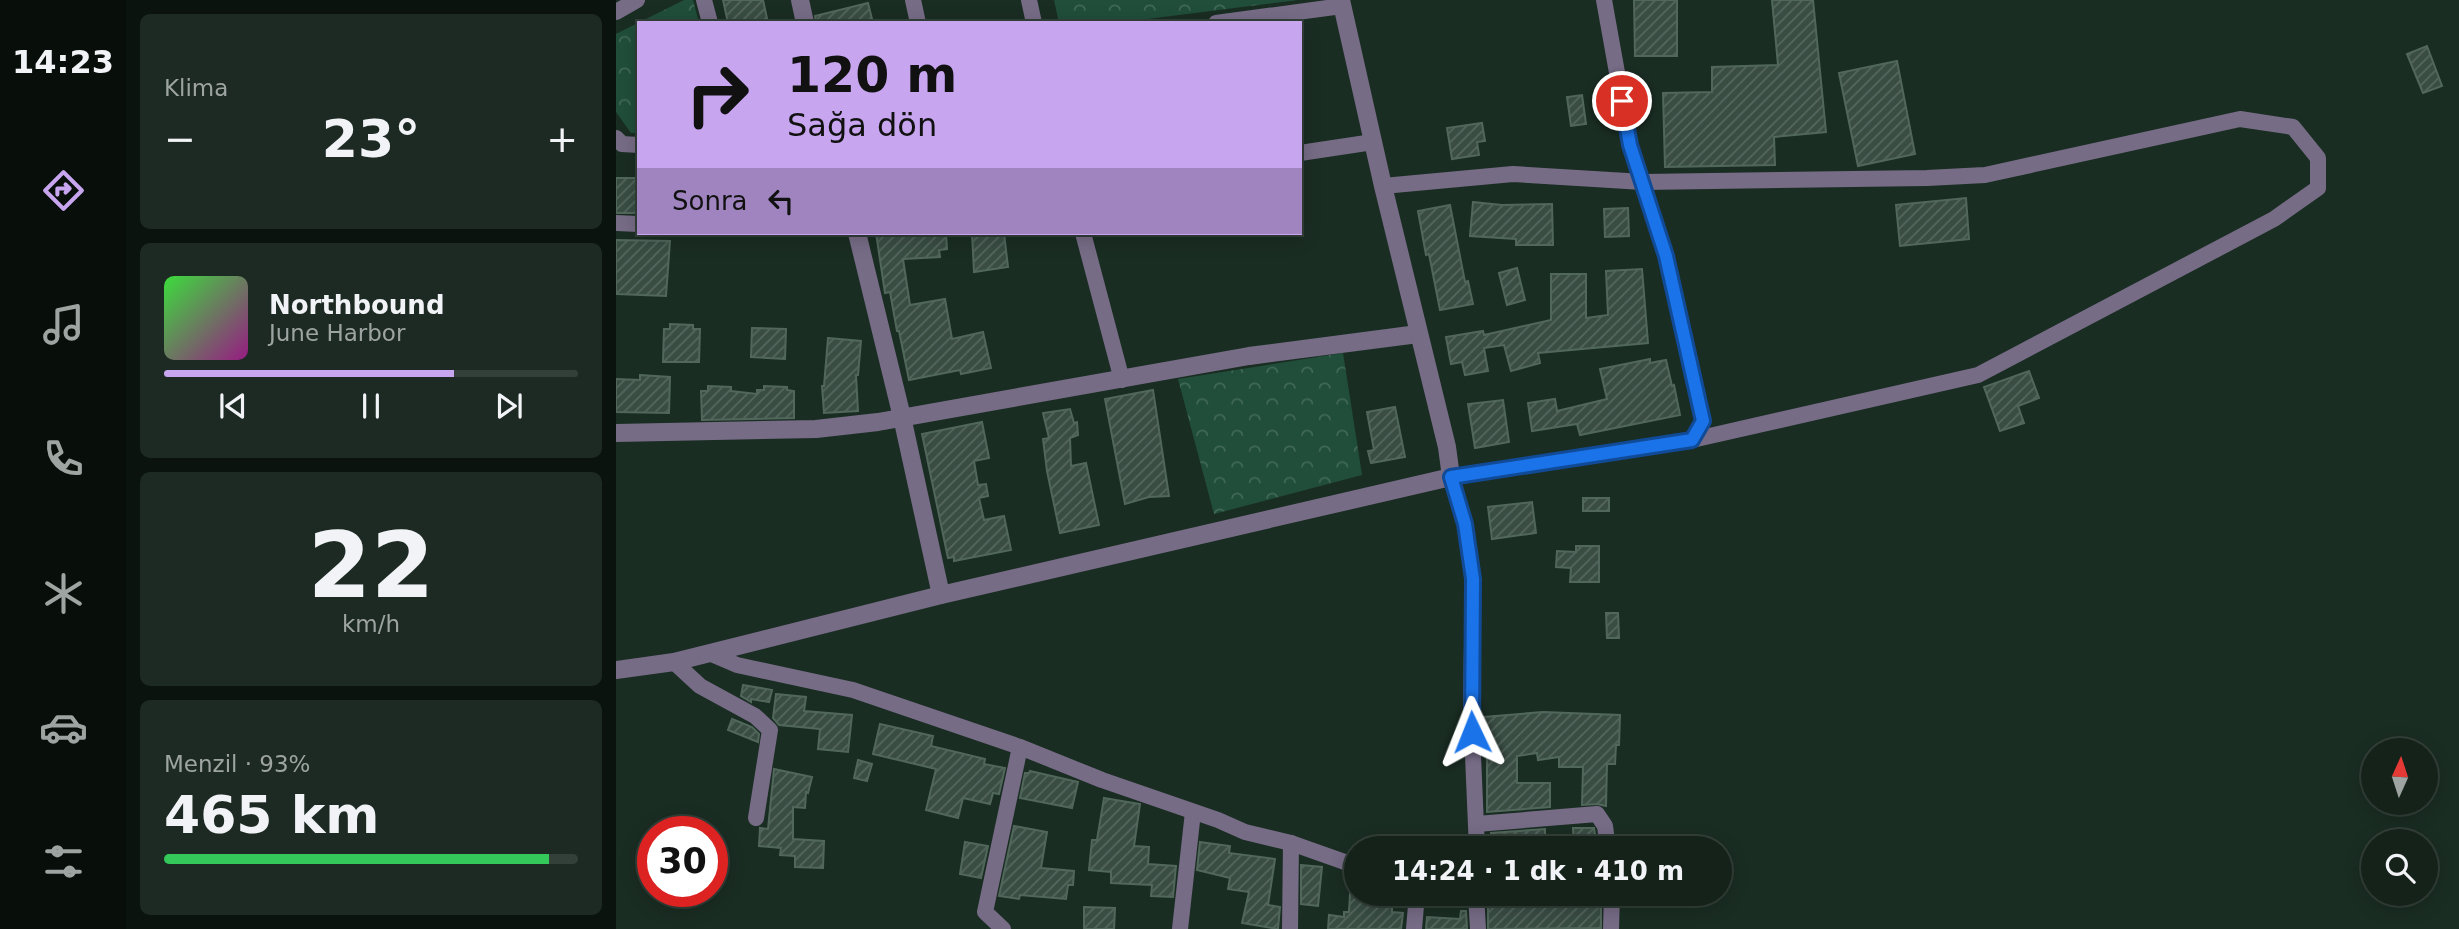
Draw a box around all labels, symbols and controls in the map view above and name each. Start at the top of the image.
text: 14:23 [12,43,114,81]
text: 120 m [787,47,957,104]
icon: right [672,49,763,140]
pin [1592,71,1652,131]
text: Klima [164,75,228,101]
icon: arrive [1603,82,1641,120]
text: Sağa dön [787,106,937,144]
text: 23° [322,109,420,169]
text: − [164,117,196,161]
text: + [546,117,578,161]
icon: directions [39,166,88,215]
icon: left [762,182,800,220]
text: Sonra [672,186,748,216]
text: Northbound [269,290,445,320]
icon: music [39,300,88,349]
text: June Harbor [269,320,405,346]
icon: previous [214,387,252,425]
icon: pause [352,387,390,425]
icon: next [490,387,528,425]
icon: phone [39,434,88,483]
text: 22 [308,513,434,618]
icon: climate [39,569,88,618]
text: km/h [342,611,400,637]
position arrow [1435,695,1509,769]
icon: car [39,703,88,752]
north arrow [2361,738,2438,816]
map controls [2361,738,2438,906]
text: Menzil · 93% [164,751,310,777]
text: 465 km [164,785,379,845]
speed limit sign: 30 [637,816,728,907]
button: search [2361,829,2438,906]
icon: filters [39,837,88,886]
text: 14:24 · 1 dk · 410 m [1392,856,1684,886]

